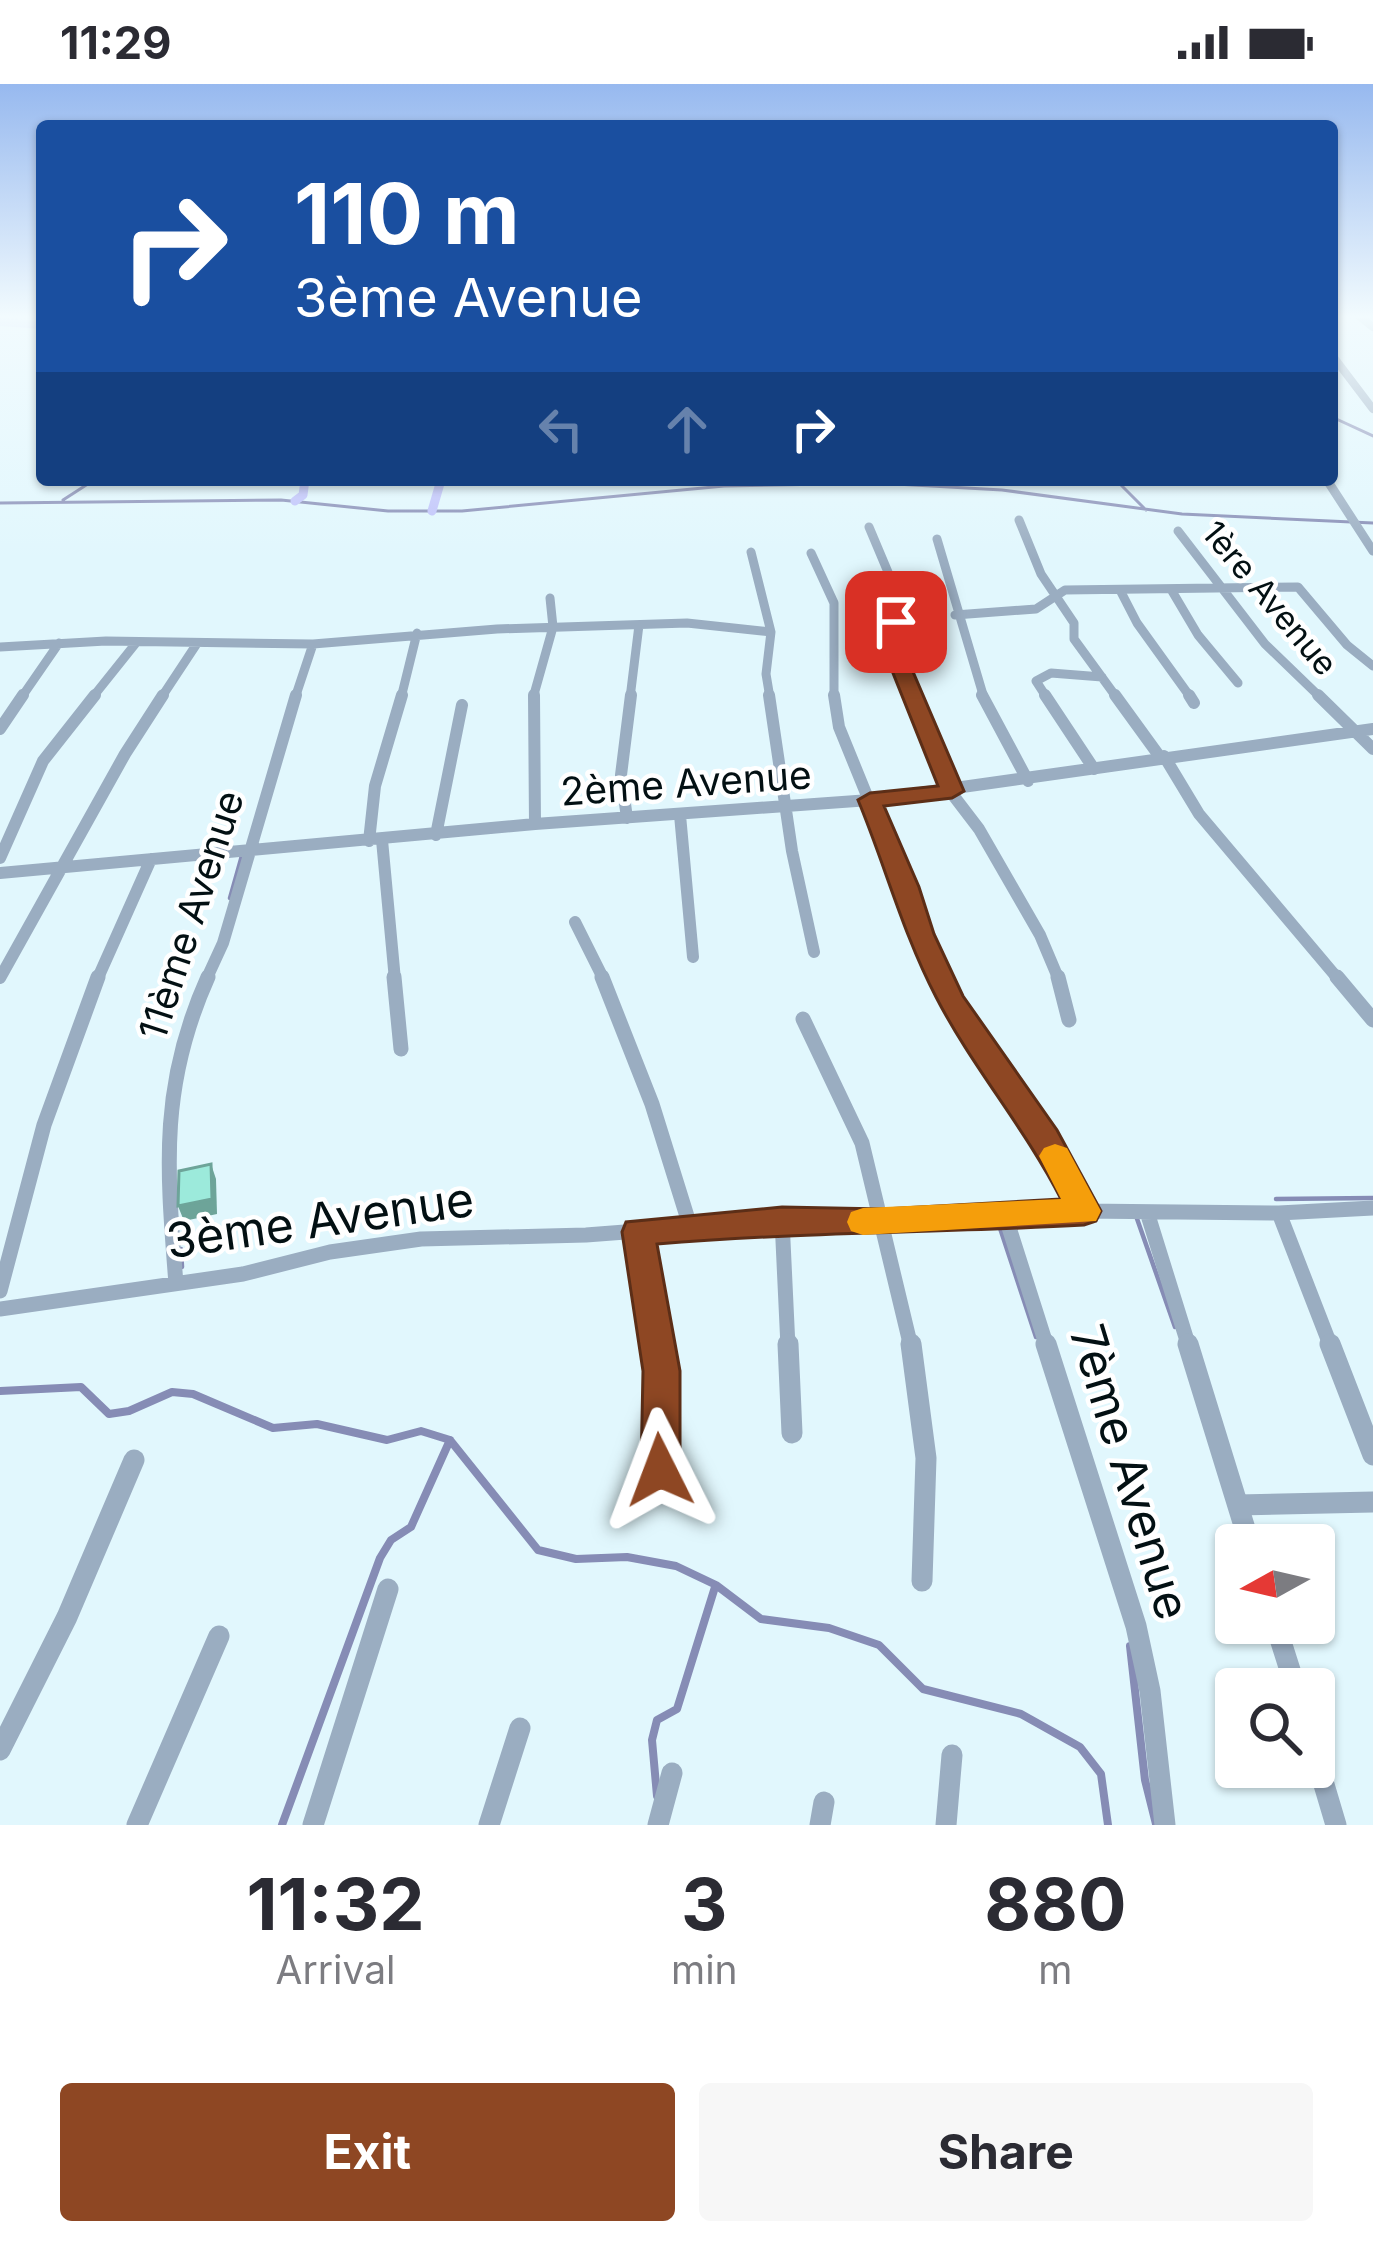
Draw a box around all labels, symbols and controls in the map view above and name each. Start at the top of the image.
text: 11:29 [60,15,171,70]
text: 110 m [294,163,520,264]
icon: right [96,168,252,324]
text: 3ème Avenue [294,265,643,330]
icon: left [528,396,594,462]
icon: ahead [654,396,720,462]
icon: right [780,396,846,462]
street label: 1ère Avenue [1194,513,1346,683]
pin [845,571,947,673]
icon: arrive [863,589,929,655]
street label: 2ème Avenue [559,750,813,815]
street label: 11ème Avenue [128,784,253,1045]
street label: 3ème Avenue [162,1169,477,1270]
street label: 7ème Avenue [1058,1317,1203,1626]
position arrow [597,1407,723,1533]
north arrow [1215,1524,1335,1644]
map controls [1215,1524,1335,1788]
button: search [1215,1668,1335,1788]
text: 11:32 [247,1860,424,1947]
text: 3 [681,1860,728,1947]
text: 880 [984,1860,1126,1947]
text: Arrival [275,1946,396,1993]
text: min [671,1946,738,1993]
text: m [1038,1946,1072,1993]
button: Exit [60,2083,675,2221]
button: Share [699,2083,1313,2221]

